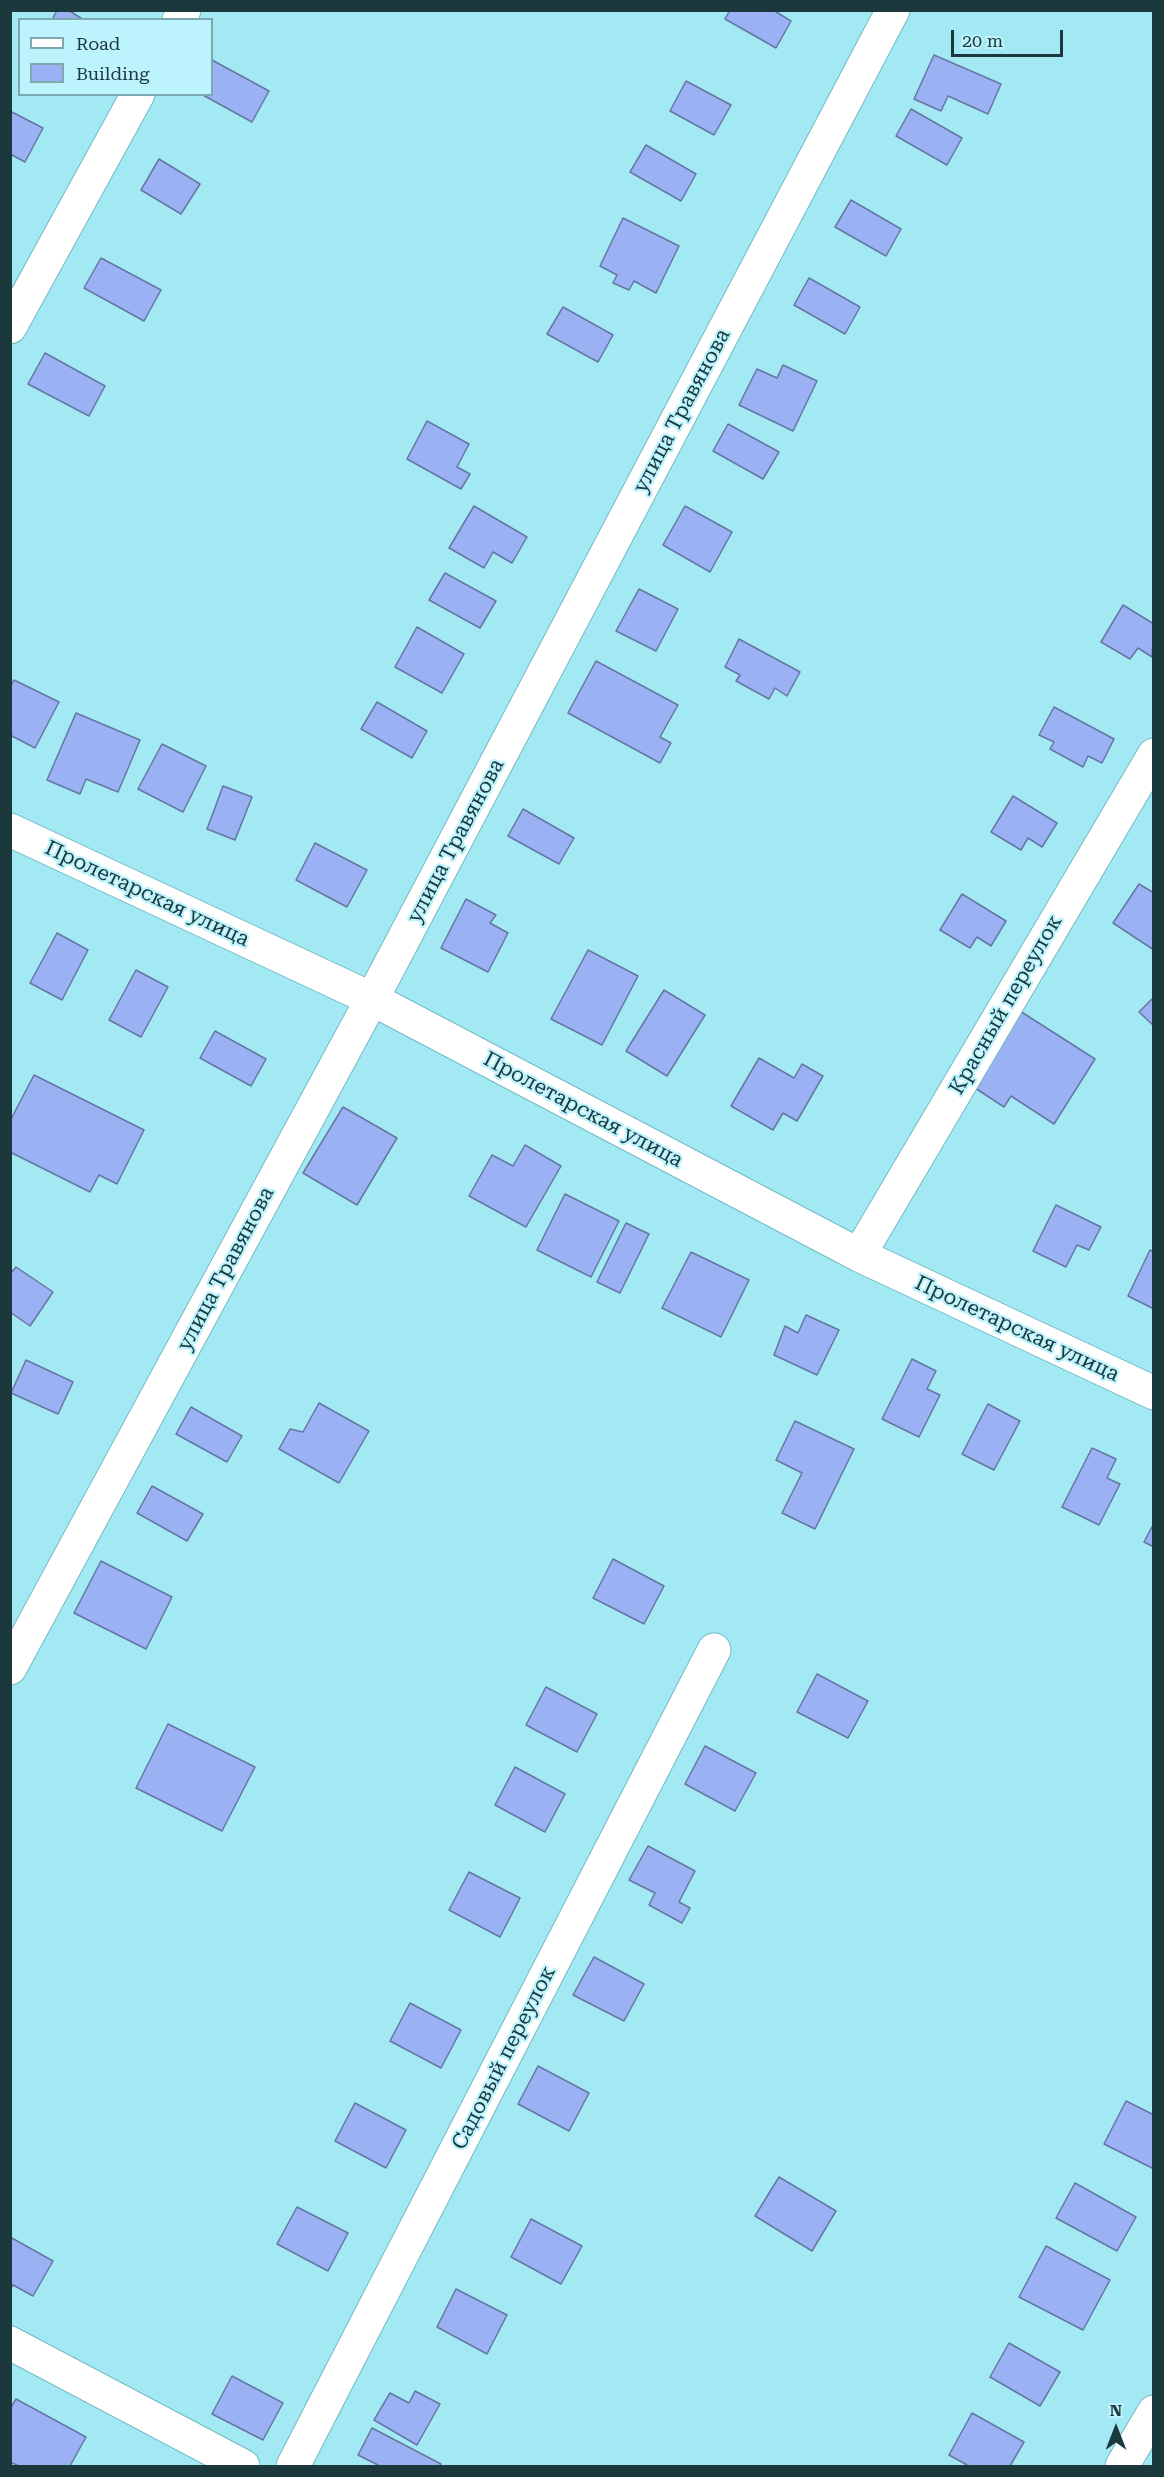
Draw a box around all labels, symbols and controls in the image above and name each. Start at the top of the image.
legend [18,18,213,96]
scale bar [954,18,1066,56]
text: 20 m [962,30,1003,51]
text: Road [76,33,120,54]
text: Building [76,63,150,84]
street label: улица Травянова [628,325,736,497]
street label: улица Травянова [402,755,510,927]
street label: Пролетарская улица [41,836,253,952]
street label: Красный переулок [944,911,1068,1099]
street label: Пролетарская улица [479,1047,687,1173]
street label: улица Травянова [172,1183,280,1355]
street label: Пролетарская улица [911,1271,1123,1387]
street label: Садовый переулок [447,1962,561,2154]
north arrow [1086,2399,1146,2459]
text: N [1110,2401,1122,2420]

